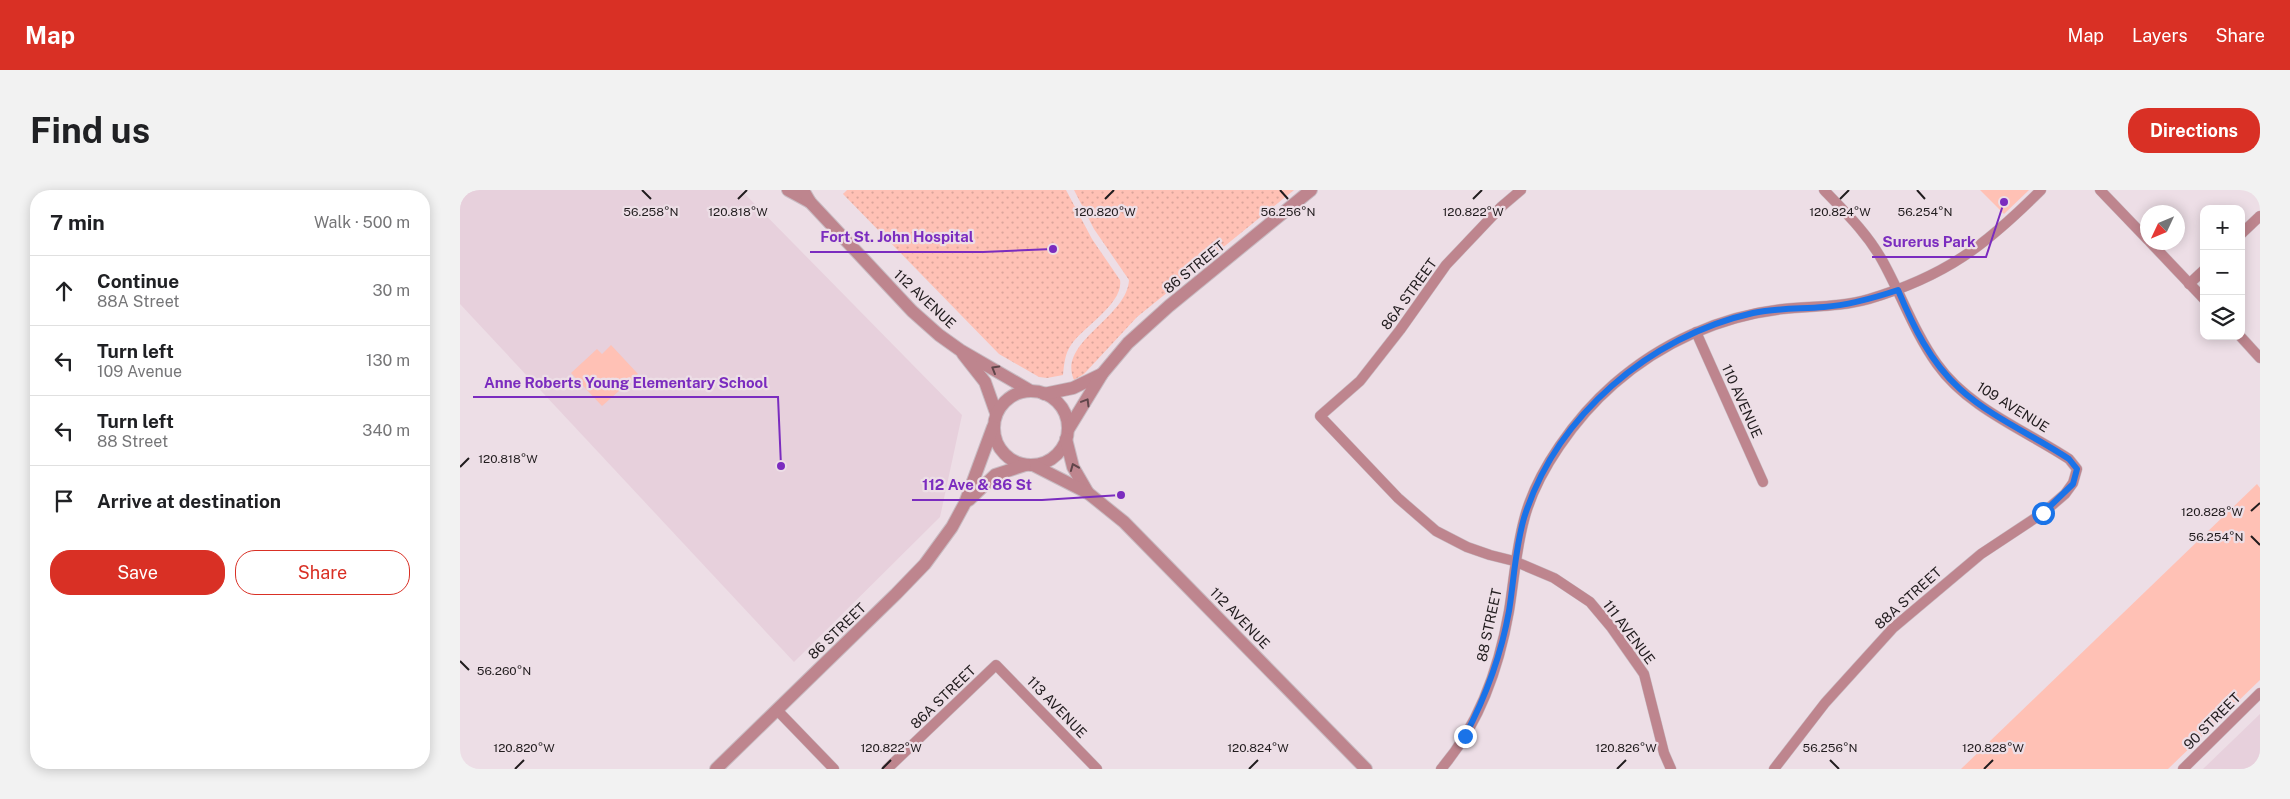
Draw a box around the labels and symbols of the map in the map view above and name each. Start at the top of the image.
text: 56.258°N [623,205,679,219]
text: 120.818°W [708,205,768,219]
text: 120.820°W [1074,205,1136,219]
text: 56.256°N [1260,205,1316,219]
text: 120.822°W [1442,205,1504,219]
text: 120.824°W [1809,205,1871,219]
text: 56.254°N [1897,205,1953,219]
north arrow [2140,205,2185,250]
callout: Fort St. John Hospital [810,222,983,252]
callout: Surerus Park [1872,227,1986,257]
text: Fort St. John Hospital [820,228,974,245]
text: Surerus Park [1882,233,1976,250]
street label: 86 STREET [1160,237,1228,297]
street label: 86A STREET [1378,255,1440,333]
street label: 112 AVENUE [891,266,959,332]
street label: 110 AVENUE [1719,362,1765,440]
one-way arrow [991,366,1000,376]
callout: Anne Roberts Young Elementary School [473,367,778,397]
text: Anne Roberts Young Elementary School [484,374,768,391]
street label: 109 AVENUE [1974,379,2052,435]
one-way arrow [1079,398,1089,407]
text: 120.818°W [478,452,538,466]
one-way arrow [1070,463,1080,472]
callout: 112 Ave & 86 St [912,470,1042,500]
text: 112 Ave & 86 St [922,476,1032,493]
route start [2032,502,2055,525]
text: 120.828°W [2181,505,2243,519]
text: 56.254°N [2188,530,2244,544]
street label: 88A STREET [1871,564,1945,632]
street label: 112 AVENUE [1207,584,1273,652]
street label: 88 STREET [1473,587,1505,663]
street label: 111 AVENUE [1600,597,1658,667]
street label: 86 STREET [805,600,869,662]
street label: 86A STREET [907,662,979,732]
text: 56.260°N [477,664,531,678]
street label: 113 AVENUE [1024,673,1090,741]
street label: 90 STREET [2180,689,2244,753]
route end [1454,725,1477,748]
text: 120.820°W [493,741,555,755]
text: 120.822°W [860,741,922,755]
text: 120.824°W [1227,741,1289,755]
text: 120.826°W [1595,741,1657,755]
text: 56.256°N [1802,741,1858,755]
text: 120.828°W [1962,741,2024,755]

